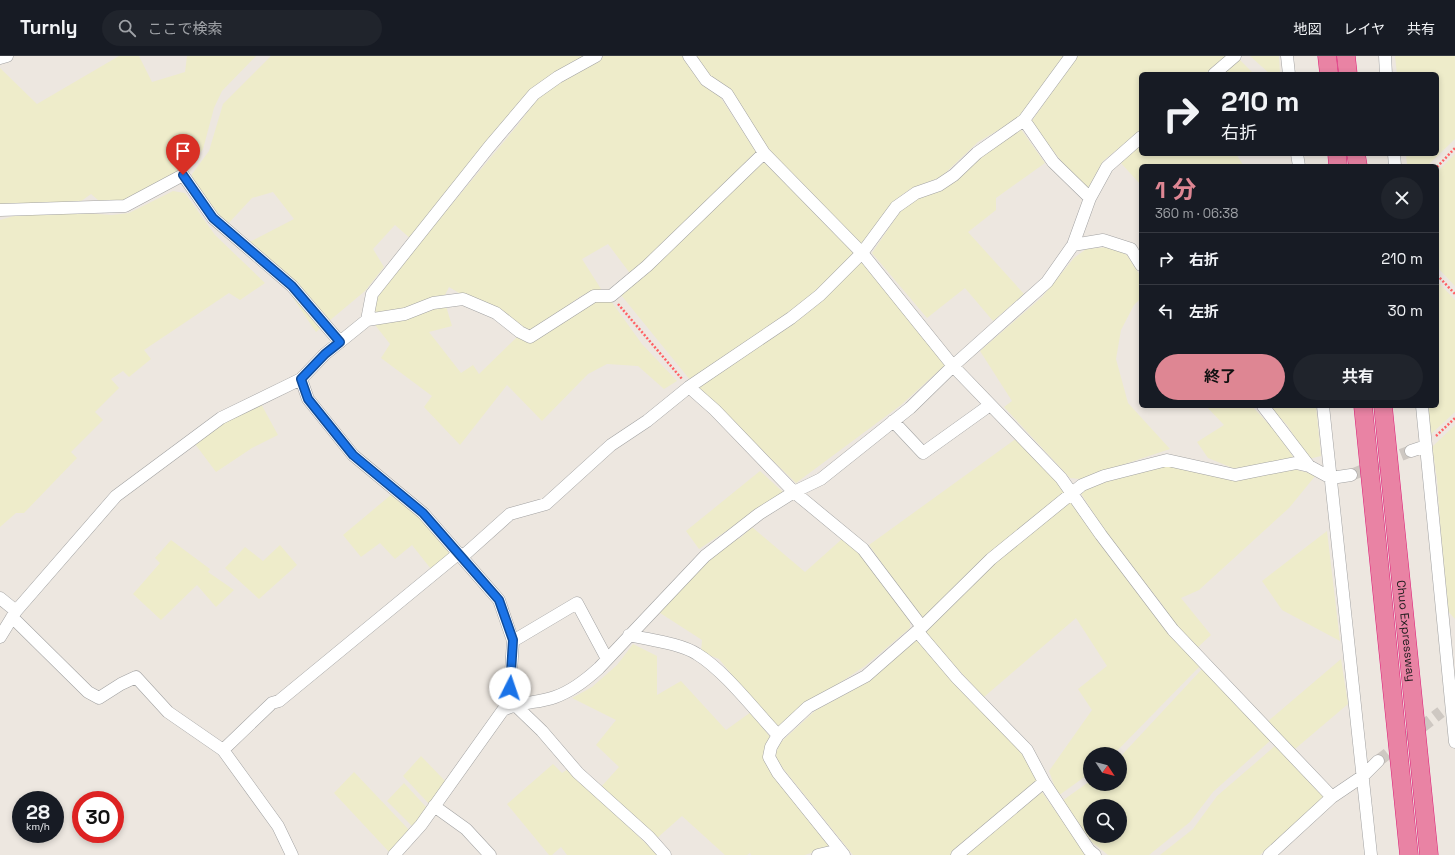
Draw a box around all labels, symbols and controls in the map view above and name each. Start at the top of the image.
search box [102,10,382,46]
text: Turnly [20,15,78,40]
icon: search [116,17,138,39]
text: ここで検索 [148,19,223,38]
text: 地図 [1293,20,1321,38]
text: レイヤ [1343,20,1385,38]
text: 共有 [1407,20,1435,38]
text: 210 m [1221,83,1299,119]
icon: right [1155,88,1207,140]
text: 右折 [1221,121,1257,144]
pin [166,134,200,175]
icon: arrive [172,140,194,162]
text: 1 分 [1155,174,1196,205]
button: close [1381,177,1423,219]
text: 360 m · 06:38 [1155,205,1238,222]
icon: right [1155,248,1177,270]
text: 210 m [1381,249,1423,268]
text: 右折 [1189,250,1219,269]
icon: left [1155,300,1177,322]
text: 30 m [1388,301,1423,320]
text: 左折 [1189,302,1219,321]
button: 終了 [1155,354,1285,400]
button: 共有 [1293,354,1423,400]
street label: Chuo Expressway [1393,579,1419,682]
position arrow [489,667,531,709]
north arrow [1083,747,1127,791]
map controls [1083,747,1127,843]
speed limit sign: 30 [72,791,124,843]
text: 28 [26,799,50,825]
button: search [1083,799,1127,843]
text: km/h [26,820,50,833]

